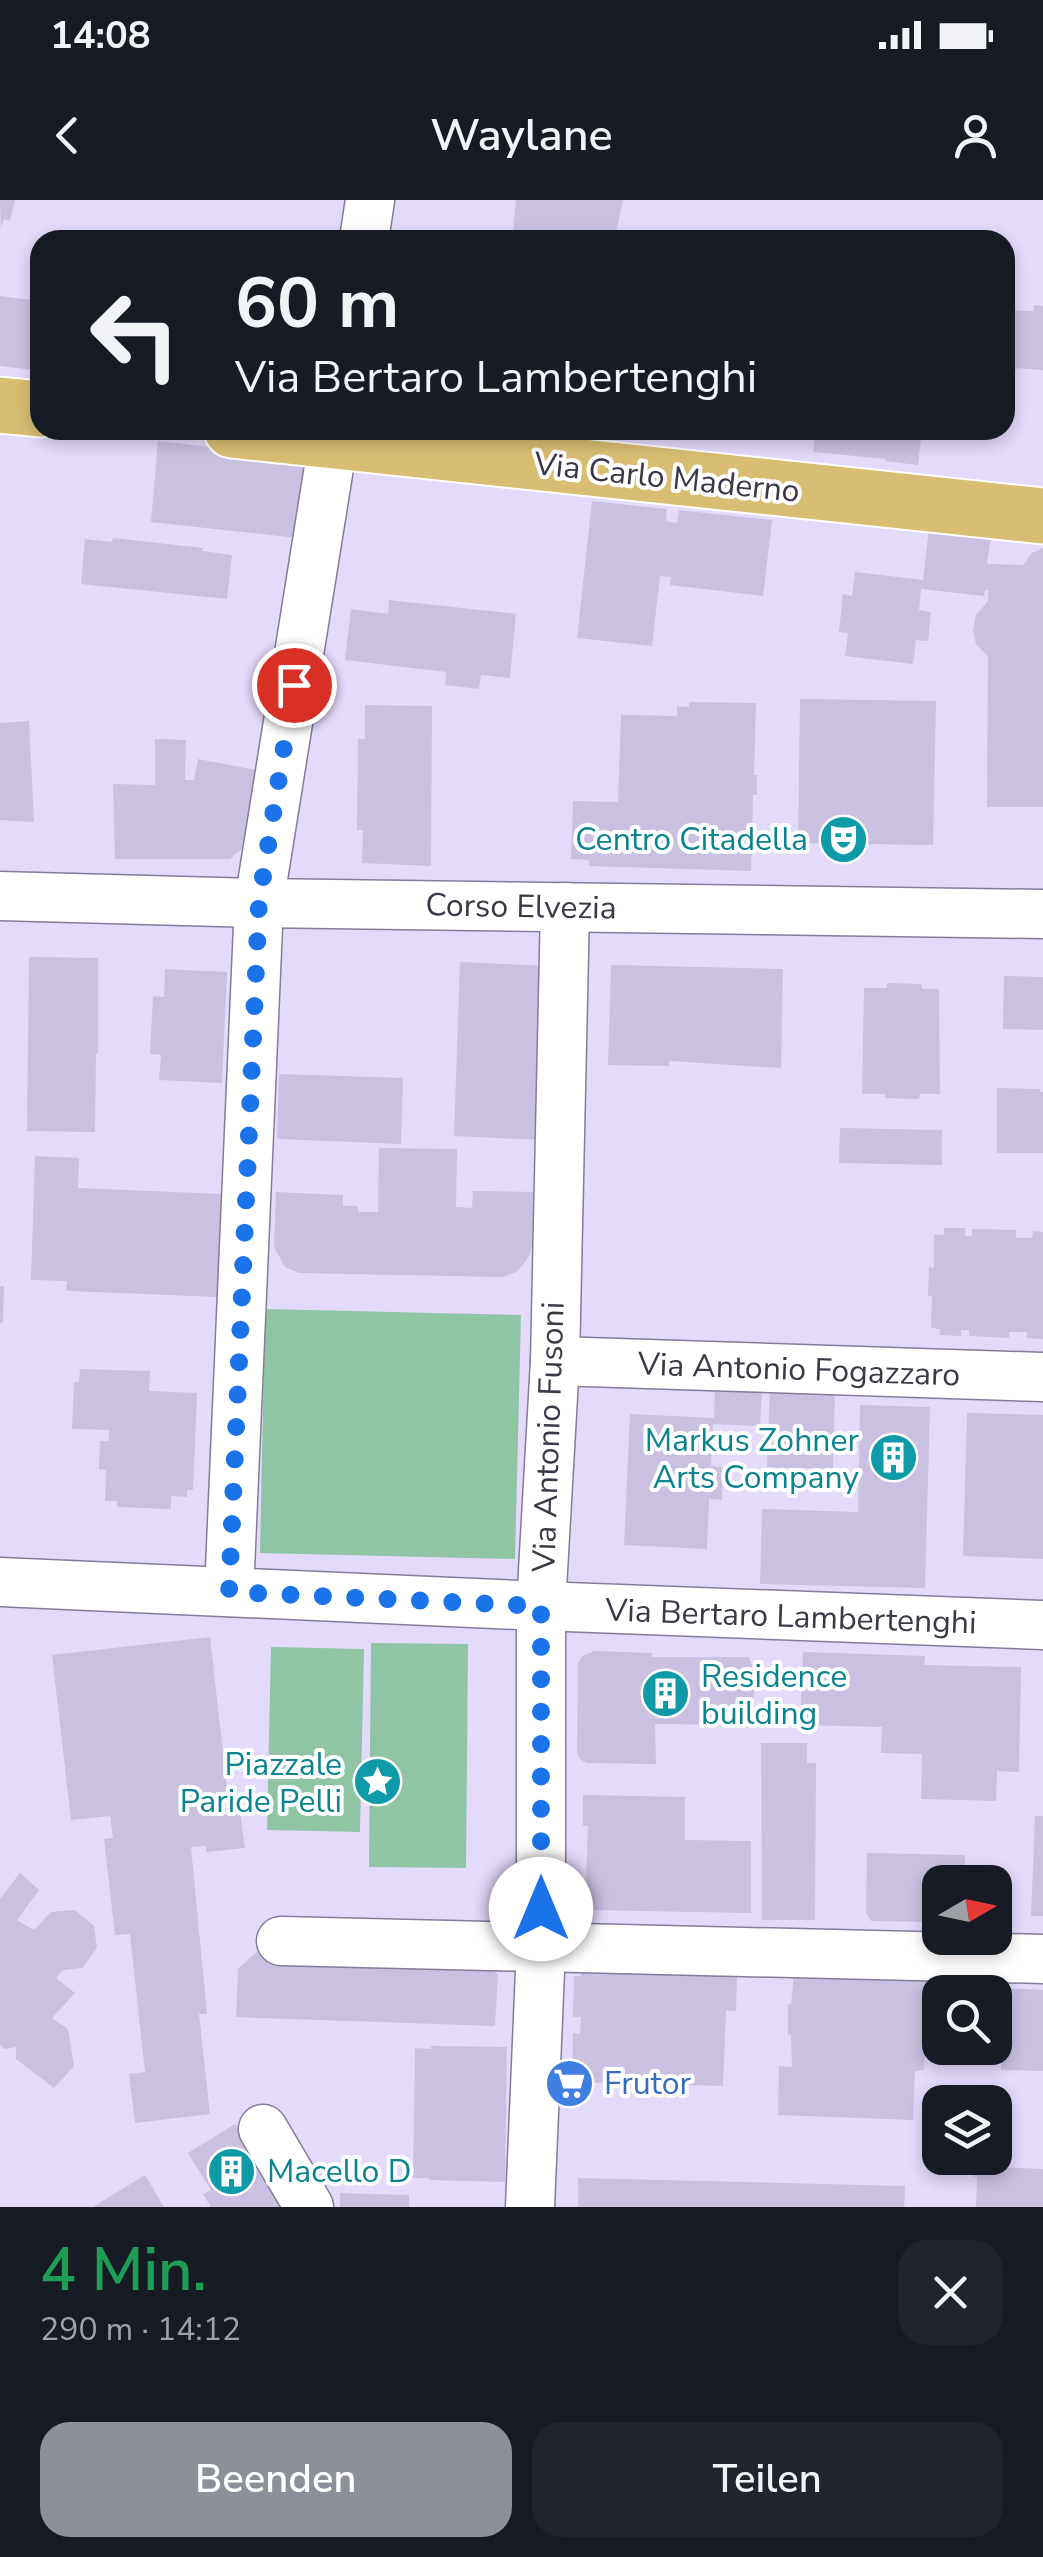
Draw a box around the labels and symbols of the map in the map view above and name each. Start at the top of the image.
street label: Via Carlo Maderno [531,442,802,513]
pin [252,643,337,728]
theatre icon: Centro Citadella [817,813,869,865]
place label: Centro Citadella [575,818,808,861]
street label: Corso Elvezia [425,883,617,930]
street label: Via Antonio Fusoni [522,1301,575,1574]
street label: Via Antonio Fogazzaro [636,1342,961,1397]
place label: Markus Zohner Arts Company [645,1419,860,1499]
building icon: Markus Zohner Arts Company [868,1432,920,1484]
street label: Via Bertaro Lambertenghi [604,1588,977,1644]
place label: Residence building [701,1655,847,1735]
building icon: Residence building [640,1668,692,1720]
place label: Piazzale Paride Pelli [180,1743,342,1823]
place icon: Piazzale Paride Pelli [351,1756,403,1808]
position arrow [489,1857,593,1961]
north arrow [922,1865,1012,1955]
supermarket icon: Frutor [543,2057,595,2109]
place label: Frutor [604,2062,691,2105]
building icon: Macello D [206,2145,258,2197]
place label: Macello D [267,2150,411,2193]

